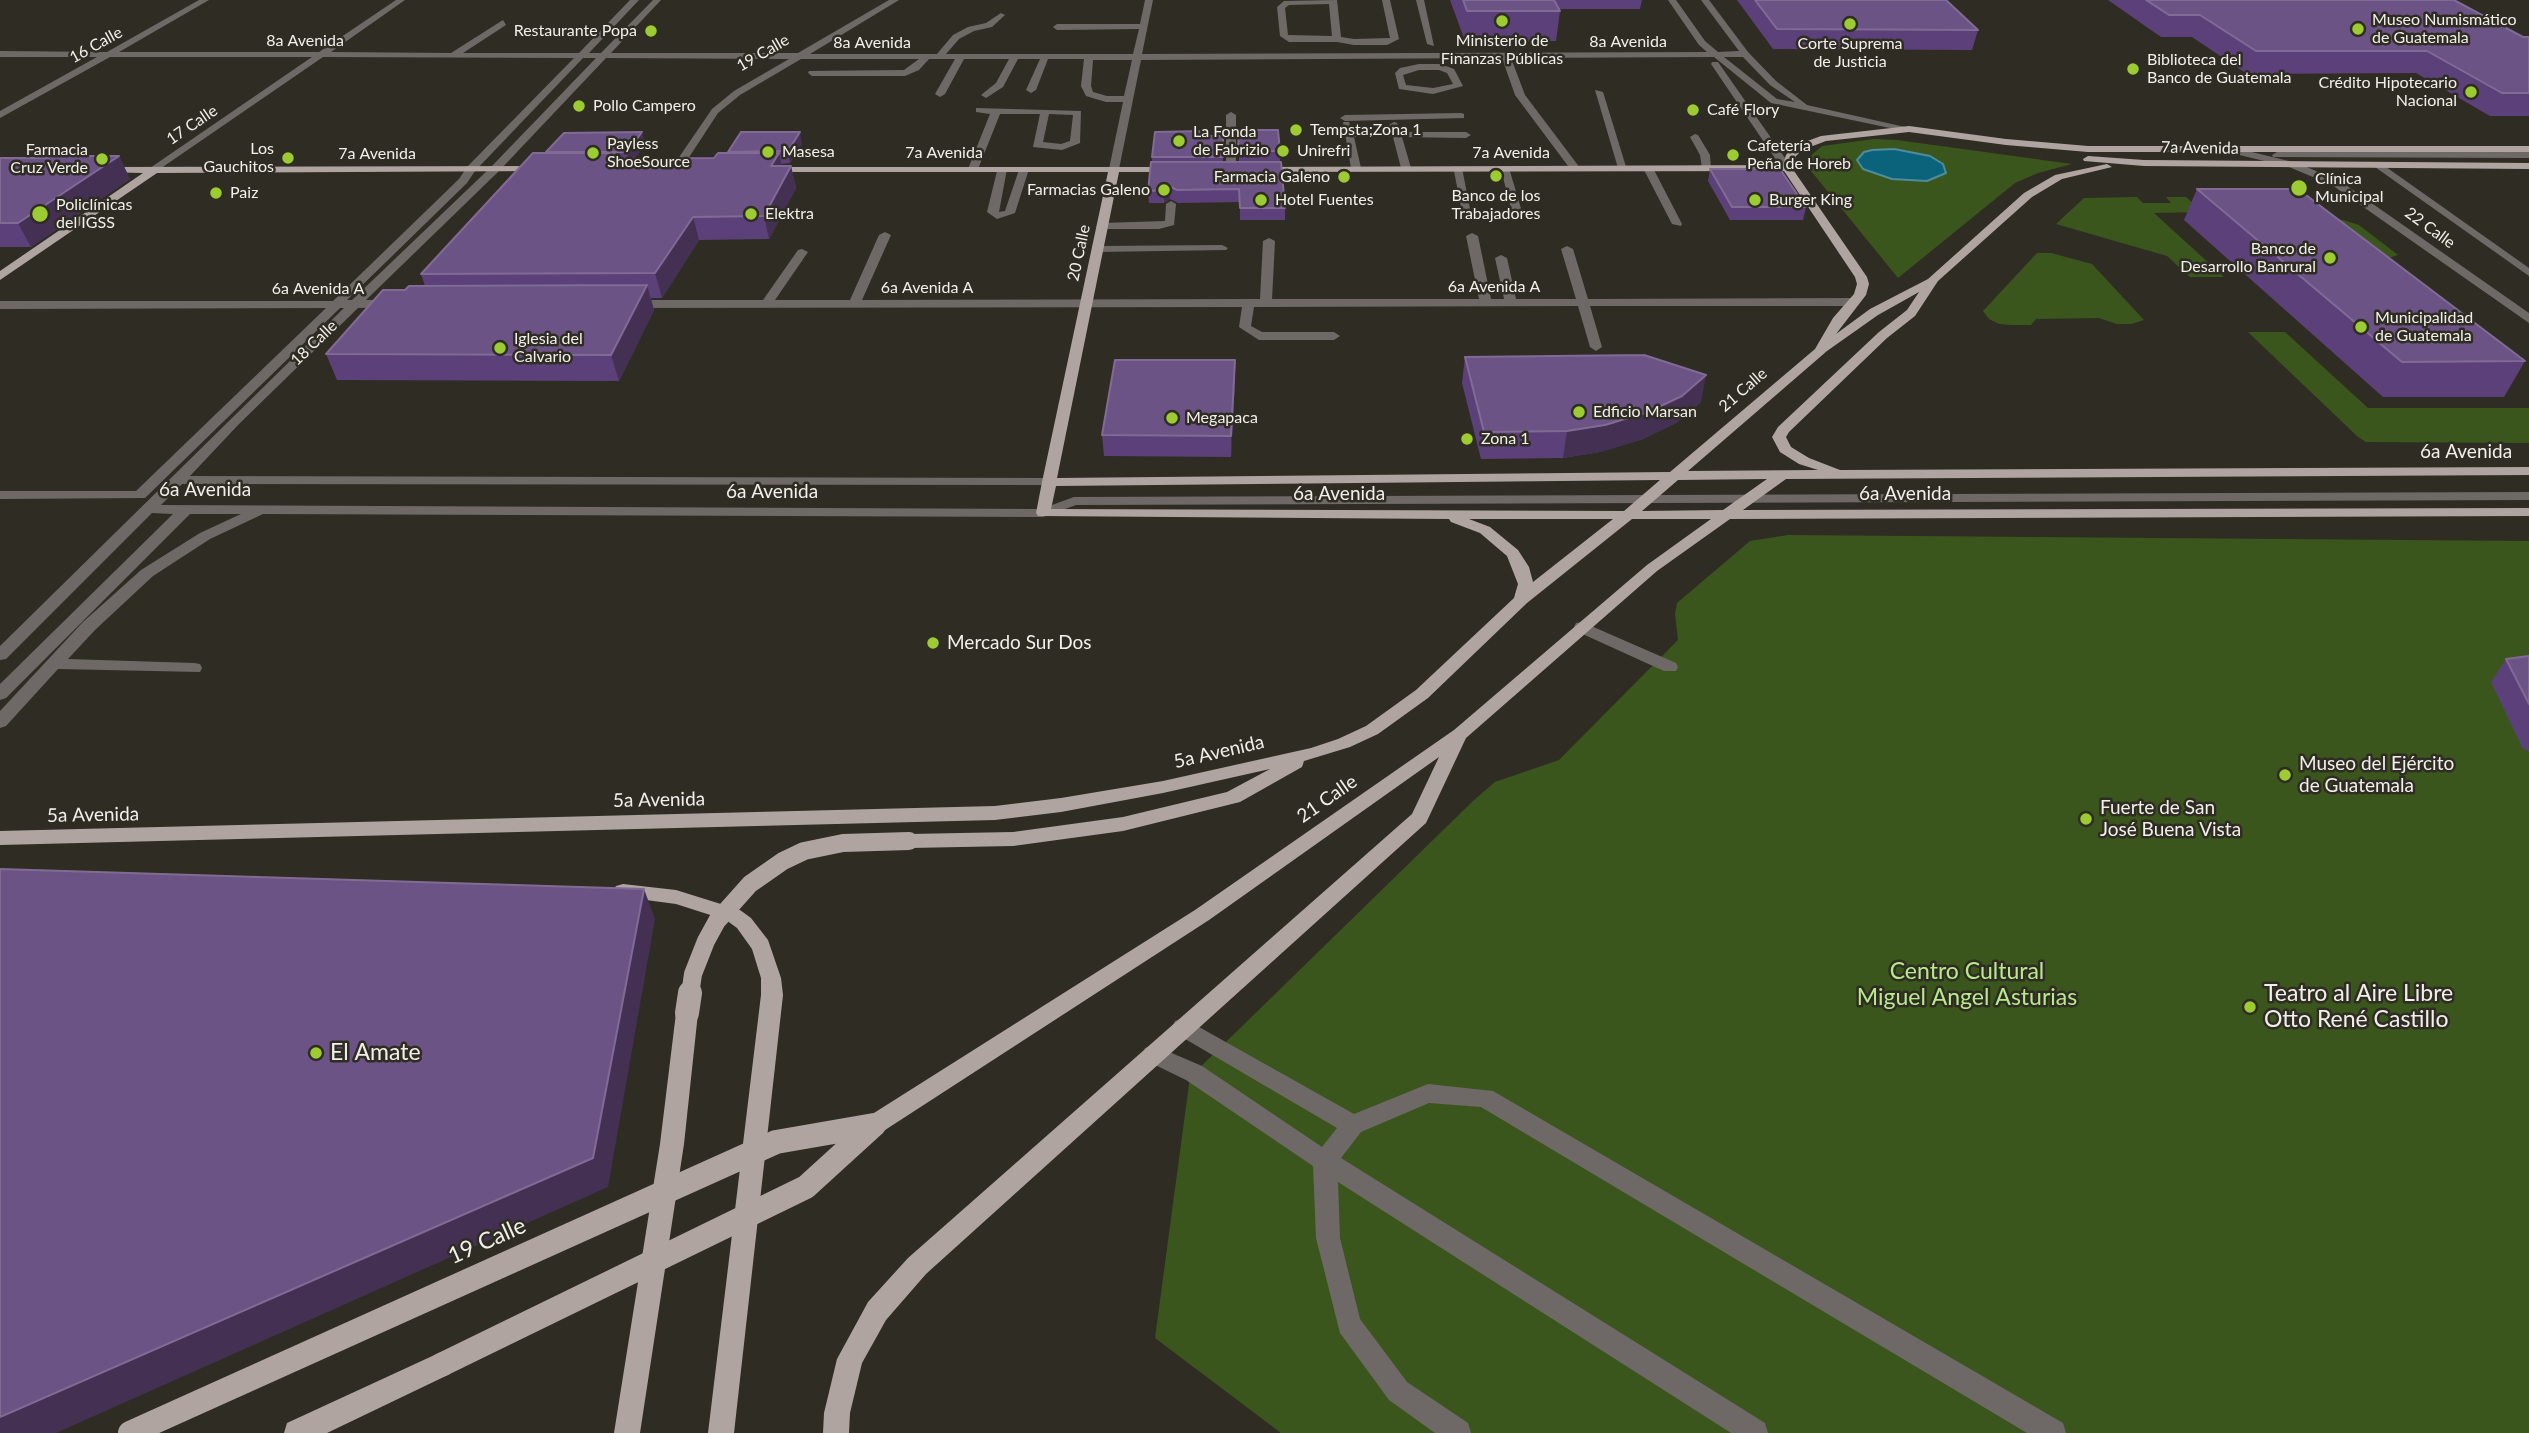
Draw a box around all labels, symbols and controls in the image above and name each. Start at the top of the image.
place label: Museo Numismático de Guatemala [2372,10,2517,48]
marker: Ministerio de Finanzas Públicas [1494,13,1510,29]
marker: Corte Suprema de Justicia [1842,16,1858,32]
place label: Restaurante Popa [514,21,637,41]
marker: Museo Numismático de Guatemala [2350,21,2366,37]
street label: 16 Calle [66,23,126,67]
marker: Restaurante Popa [643,23,659,39]
street label: 19 Calle [733,30,793,76]
street label: 8a Avenida [266,31,344,51]
place label: Ministerio de Finanzas Públicas [1441,31,1563,69]
street label: 8a Avenida [1589,32,1667,52]
street label: 8a Avenida [833,33,911,53]
place label: Corte Suprema de Justicia [1797,34,1903,72]
place label: Biblioteca del Banco de Guatemala [2147,50,2292,88]
marker: Biblioteca del Banco de Guatemala [2125,61,2141,77]
place label: Crédito Hipotecario Nacional [2318,73,2457,111]
marker: Crédito Hipotecario Nacional [2463,84,2479,100]
place label: Pollo Campero [593,96,696,116]
marker: Pollo Campero [571,98,587,114]
place label: Café Flory [1707,100,1779,120]
street label: 17 Calle [163,101,221,149]
marker: Café Flory [1685,102,1701,118]
place label: Tempsta;Zona 1 [1310,120,1421,140]
place label: La Fonda de Fabrizio [1193,122,1269,160]
marker: Tempsta;Zona 1 [1288,122,1304,138]
marker: La Fonda de Fabrizio [1171,133,1187,149]
place label: Payless ShoeSource [607,134,690,172]
place label: Cafetería Peña de Horeb [1747,136,1851,174]
street label: 7a Avenida [2161,138,2239,158]
place label: Los Gauchitos [203,139,274,177]
place label: Farmacia Cruz Verde [10,140,88,178]
place label: Unirefri [1297,141,1350,161]
place label: Masesa [782,142,835,162]
street label: 7a Avenida [905,143,983,163]
marker: Unirefri [1275,143,1291,159]
street label: 7a Avenida [1472,143,1550,163]
street label: 7a Avenida [338,144,416,164]
marker: Masesa [760,144,776,160]
marker: Payless ShoeSource [585,145,601,161]
marker: Cafetería Peña de Horeb [1725,147,1741,163]
marker: Los Gauchitos [280,150,296,166]
marker: Farmacia Cruz Verde [94,151,110,167]
place label: Farmacia Galeno [1214,167,1330,187]
marker: Banco de los Trabajadores [1488,168,1504,184]
marker: Farmacia Galeno [1336,169,1352,185]
place label: Clínica Municipal [2315,169,2384,207]
marker: Clínica Municipal [2289,178,2309,198]
place label: Farmacias Galeno [1027,180,1150,200]
marker: Farmacias Galeno [1156,182,1172,198]
place label: Paiz [230,183,258,203]
marker: Paiz [208,185,224,201]
place label: Banco de los Trabajadores [1451,186,1541,224]
place label: Hotel Fuentes [1275,190,1374,210]
place label: Burger King [1769,190,1852,210]
marker: Hotel Fuentes [1253,192,1269,208]
marker: Burger King [1747,192,1763,208]
place label: Policlínicas del IGSS [56,195,132,233]
street label: 22 Calle [2401,203,2459,253]
marker: Policlínicas del IGSS [30,204,50,224]
place label: Elektra [765,204,814,224]
marker: Elektra [743,206,759,222]
street label: 20 Calle [1064,223,1094,283]
place label: Banco de Desarrollo Banrural [2180,239,2316,277]
marker: Banco de Desarrollo Banrural [2322,250,2338,266]
street label: 6a Avenida A [1448,277,1540,297]
street label: 6a Avenida A [881,278,973,298]
street label: 6a Avenida A [272,279,364,299]
place label: Municipalidad de Guatemala [2375,308,2473,346]
street label: 18 Calle [287,316,341,370]
marker: Municipalidad de Guatemala [2353,319,2369,335]
place label: Iglesia del Calvario [514,329,583,367]
marker: Iglesia del Calvario [492,340,508,356]
street label: 21 Calle [1715,364,1771,416]
place label: Edficio Marsan [1593,402,1697,422]
marker: Edficio Marsan [1571,404,1587,420]
place label: Megapaca [1186,408,1258,428]
marker: Megapaca [1164,410,1180,426]
place label: Zona 1 [1481,429,1530,449]
marker: Zona 1 [1459,431,1475,447]
street label: 6a Avenida [2420,441,2512,463]
street label: 6a Avenida [159,479,251,501]
street label: 6a Avenida [726,481,818,503]
street label: 6a Avenida [1293,483,1385,505]
street label: 6a Avenida [1859,483,1951,505]
place label: Mercado Sur Dos [947,632,1092,654]
marker: Mercado Sur Dos [925,635,941,651]
street label: 5a Avenida [1171,731,1267,773]
place label: Museo del Ejército de Guatemala [2299,753,2454,797]
marker: Museo del Ejército de Guatemala [2277,767,2293,783]
street label: 21 Calle [1293,770,1361,828]
street label: 5a Avenida [613,788,705,812]
place label: Fuerte de San José Buena Vista [2100,797,2241,841]
street label: 5a Avenida [47,803,139,827]
marker: Fuerte de San José Buena Vista [2078,811,2094,827]
park label: Centro Cultural Miguel Angel Asturias [1857,958,2077,1012]
place label: Teatro al Aire Libre Otto René Castillo [2264,980,2453,1034]
marker: Teatro al Aire Libre Otto René Castillo [2242,999,2258,1015]
place label: El Amate [330,1039,421,1067]
marker: El Amate [308,1045,324,1061]
street label: 19 Calle [444,1212,530,1270]

